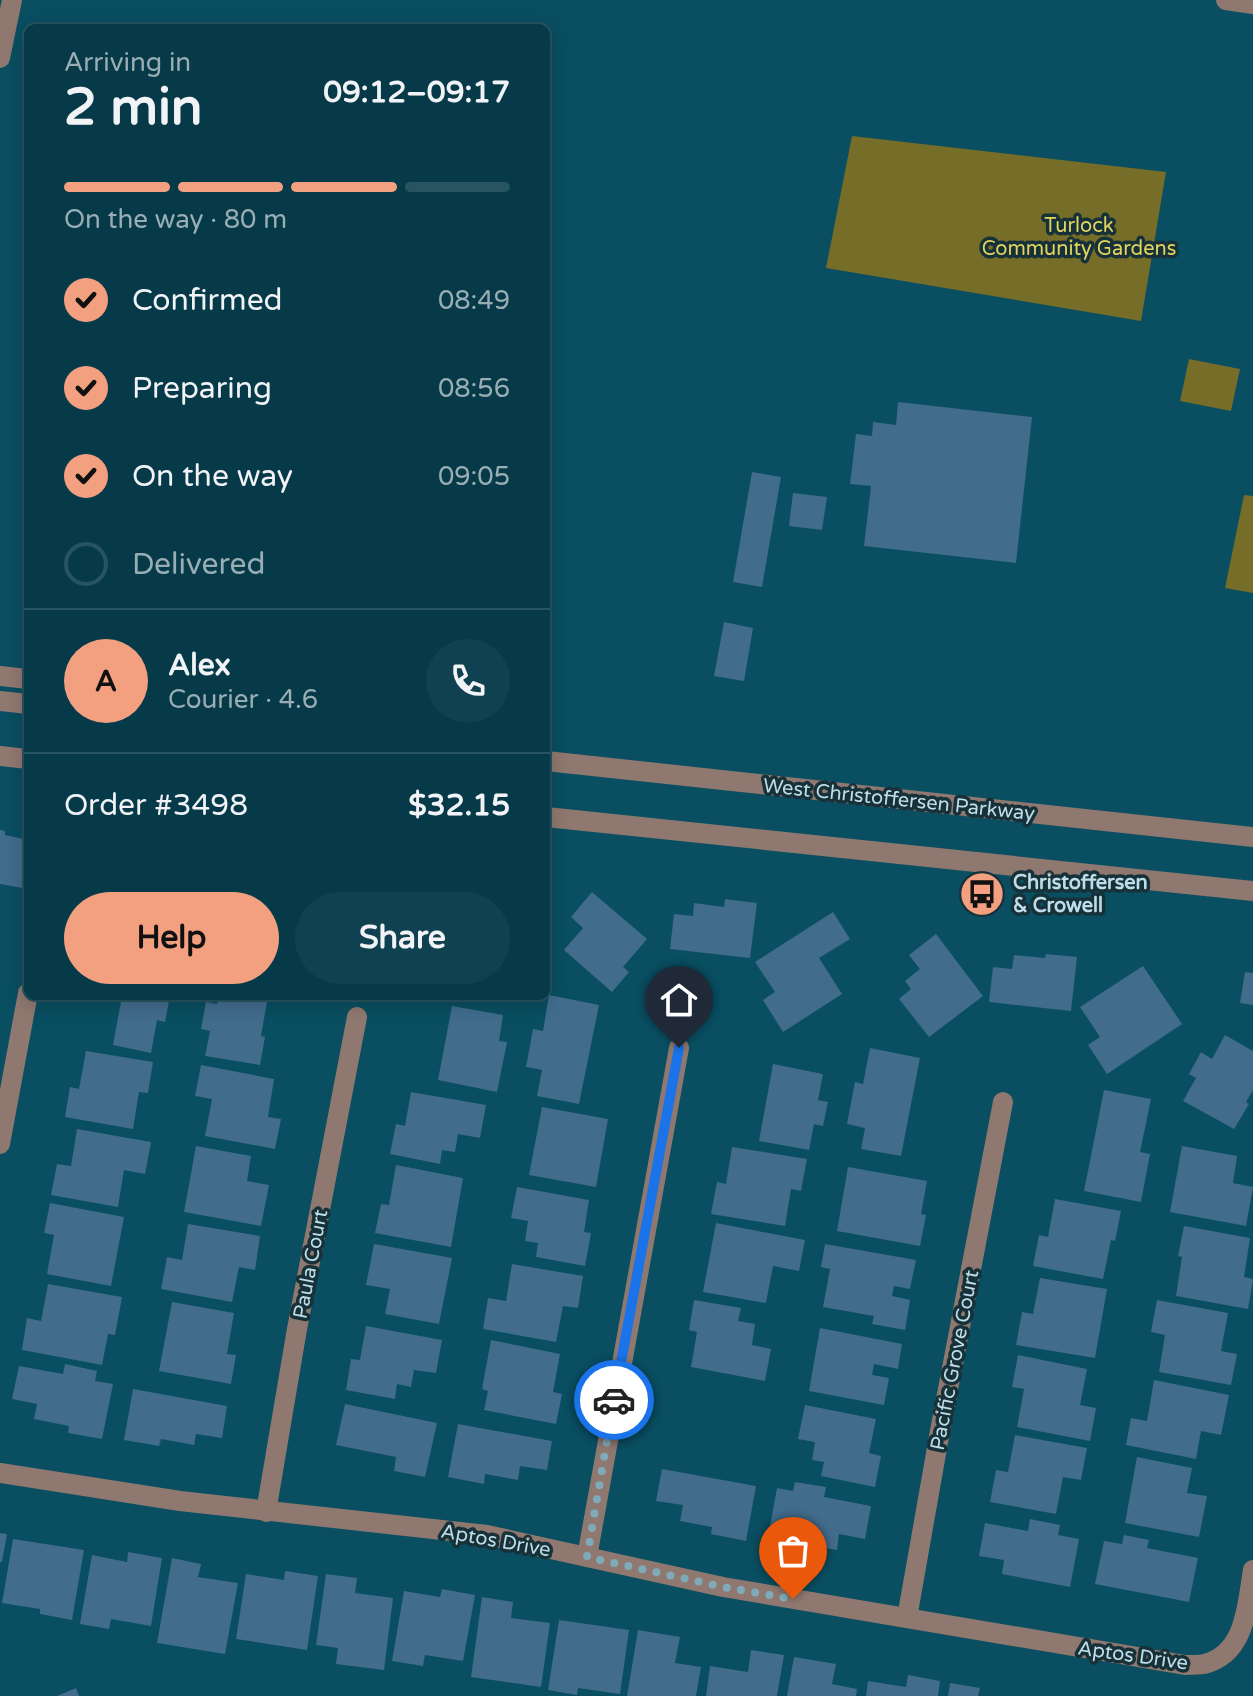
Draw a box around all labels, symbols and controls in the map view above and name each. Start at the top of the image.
text: Arriving in [64,47,191,78]
text: 09:12–09:17 [323,74,510,111]
text: 2 min [64,76,203,139]
text: On the way · 80 m [64,204,287,235]
park label: Turlock Community Gardens [982,214,1176,261]
icon: check [64,278,108,322]
text: Confirmed [132,282,283,319]
text: 08:49 [438,285,510,316]
icon: check [64,366,108,410]
text: Preparing [132,370,272,407]
text: 08:56 [438,373,510,404]
icon: check [64,454,108,498]
text: On the way [132,458,293,495]
text: 09:05 [438,461,510,492]
text: Delivered [132,546,266,583]
button: phone [426,639,510,723]
text: Alex [168,647,231,684]
text: A [95,663,117,700]
text: Courier · 4.6 [168,684,318,715]
street label: West Christoffersen Parkway [762,774,1036,826]
text: Order #3498 [64,787,248,824]
text: $32.15 [408,787,510,824]
bus stop icon: Christoffersen & Crowell [958,870,1006,918]
place label: Christoffersen & Crowell [1013,871,1148,918]
button: Help [64,892,279,984]
button: Share [295,892,510,984]
pin [645,966,713,1048]
icon: home [657,978,701,1022]
street label: Paula Court [289,1207,333,1321]
street label: Pacific Grove Court [926,1268,984,1452]
courier [574,1360,654,1440]
icon: car [592,1378,636,1422]
pin [759,1517,827,1599]
street label: Aptos Drive [439,1520,553,1562]
icon: bag [771,1529,815,1573]
street label: Aptos Drive [1076,1636,1190,1676]

